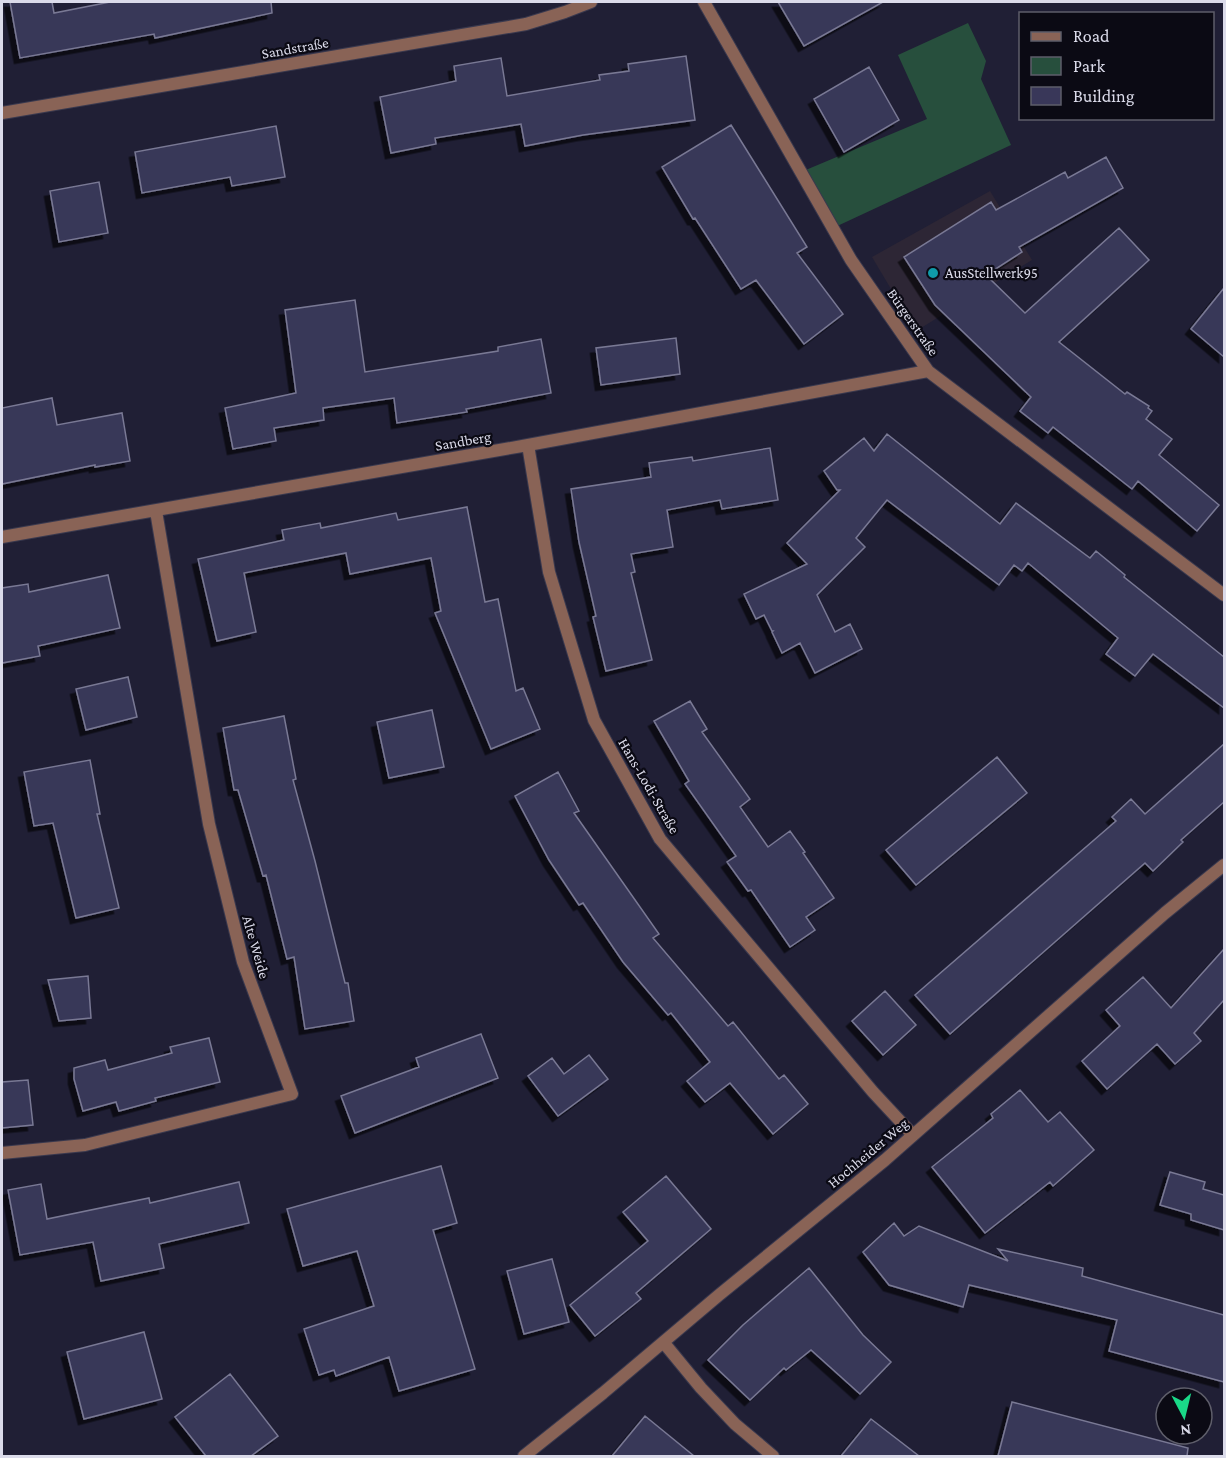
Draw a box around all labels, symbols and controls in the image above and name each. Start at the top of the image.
legend [1019,12,1214,120]
text: Road [1073,26,1110,46]
street label: Sandstraße [260,34,330,62]
text: Park [1073,56,1105,76]
text: Building [1073,86,1135,106]
place label: AusStellwerk95 [945,265,1038,281]
marker: AusStellwerk95 [926,266,940,280]
street label: Bürgerstraße [883,285,942,359]
street label: Sandberg [434,428,492,455]
street label: Hans-Lodi-Straße [615,736,683,837]
street label: Alte Weide [239,914,273,981]
street label: Hochheider Weg [825,1115,912,1192]
north arrow [1154,1386,1214,1446]
text: N [1179,1421,1192,1440]

